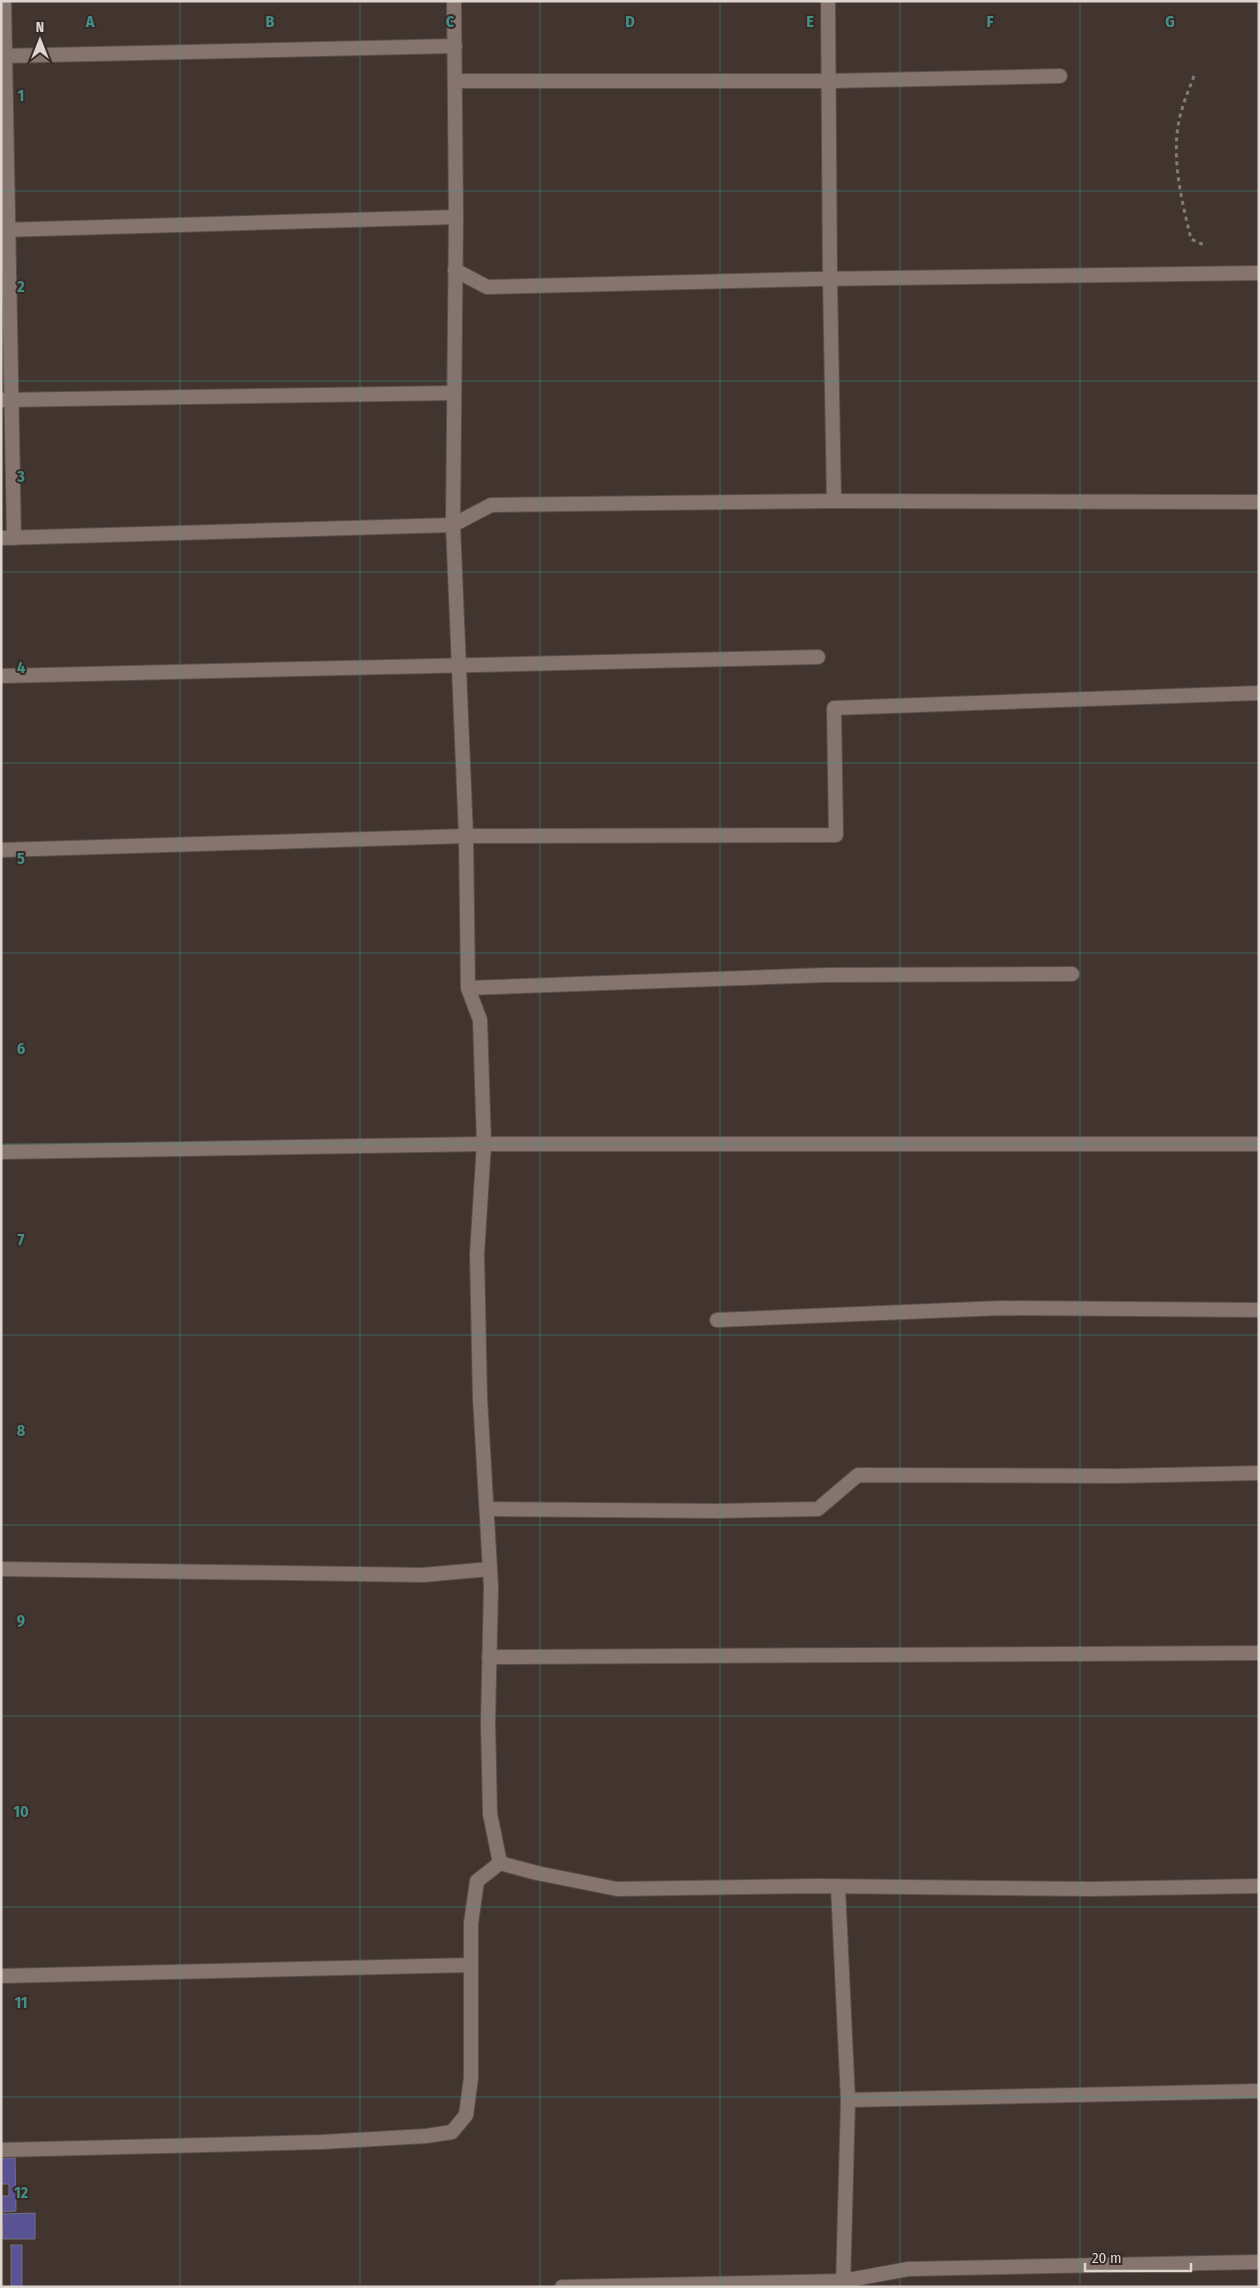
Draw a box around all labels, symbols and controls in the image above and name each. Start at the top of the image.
text: A [85,12,95,31]
text: B [266,12,275,31]
text: C [446,12,455,31]
text: D [625,12,635,31]
text: E [806,12,814,31]
text: F [986,12,994,31]
text: G [1165,12,1175,31]
north arrow [15,15,65,65]
text: N [36,19,44,36]
text: 1 [18,86,24,105]
text: 2 [16,277,25,296]
text: 3 [16,467,25,486]
text: 4 [17,658,25,677]
text: 5 [17,849,25,868]
text: 6 [17,1039,25,1058]
text: 7 [18,1230,25,1249]
text: 8 [17,1421,26,1440]
text: 9 [17,1611,25,1630]
text: 10 [13,1802,29,1821]
text: 11 [14,1993,28,2012]
text: 12 [14,2183,29,2202]
scale bar [1085,2240,1191,2272]
text: 20 m [1092,2249,1122,2267]

